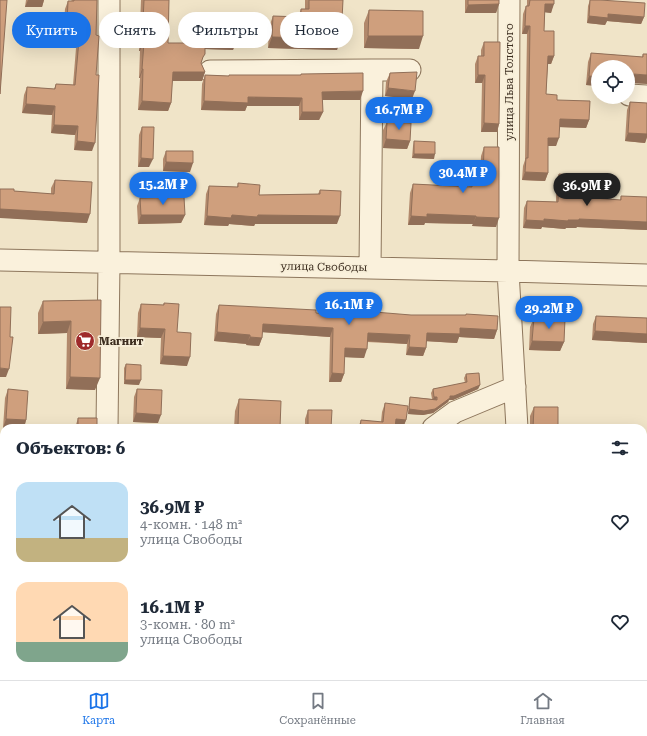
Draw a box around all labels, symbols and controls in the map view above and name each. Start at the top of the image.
chip: Купить [12,12,91,48]
chip: Снять [99,12,170,48]
chip: Фильтры [178,12,272,48]
chip: Новое [280,12,353,48]
street label: улица Льва Толстого [503,23,516,141]
map controls [591,60,635,104]
button: locate [591,60,635,104]
pin: 16.7M ₽ [362,97,436,131]
text: 16.7M ₽ [374,102,424,117]
pin: 30.4M ₽ [426,160,500,194]
text: 30.4M ₽ [438,165,488,180]
pin: 15.2M ₽ [126,172,200,206]
pin: 36.9M ₽ [550,173,624,207]
text: 15.2M ₽ [138,177,188,192]
text: 36.9M ₽ [562,178,612,193]
street label: улица Свободы [281,260,367,274]
pin: 16.1M ₽ [312,292,386,326]
pin: 29.2M ₽ [512,296,586,330]
text: 16.1M ₽ [324,297,374,312]
text: 29.2M ₽ [524,301,574,316]
supermarket icon: Магнит [74,330,96,352]
place label: Магнит [99,335,144,348]
icon: filters [609,437,631,459]
text: Объектов: 6 [16,438,125,458]
text: 36.9M ₽ [140,497,204,517]
icon: home [48,498,96,546]
icon: heart [609,511,631,533]
text: 4-комн. · 148 m² [140,517,242,532]
text: улица Свободы [140,532,242,547]
text: 16.1M ₽ [140,597,204,617]
icon: home [48,598,96,646]
icon: heart [609,611,631,633]
text: 3-комн. · 80 m² [140,617,235,632]
text: улица Свободы [140,632,242,647]
tab: Карта [82,690,115,727]
tab: Сохранённые [279,690,356,727]
tab: Главная [520,690,565,727]

